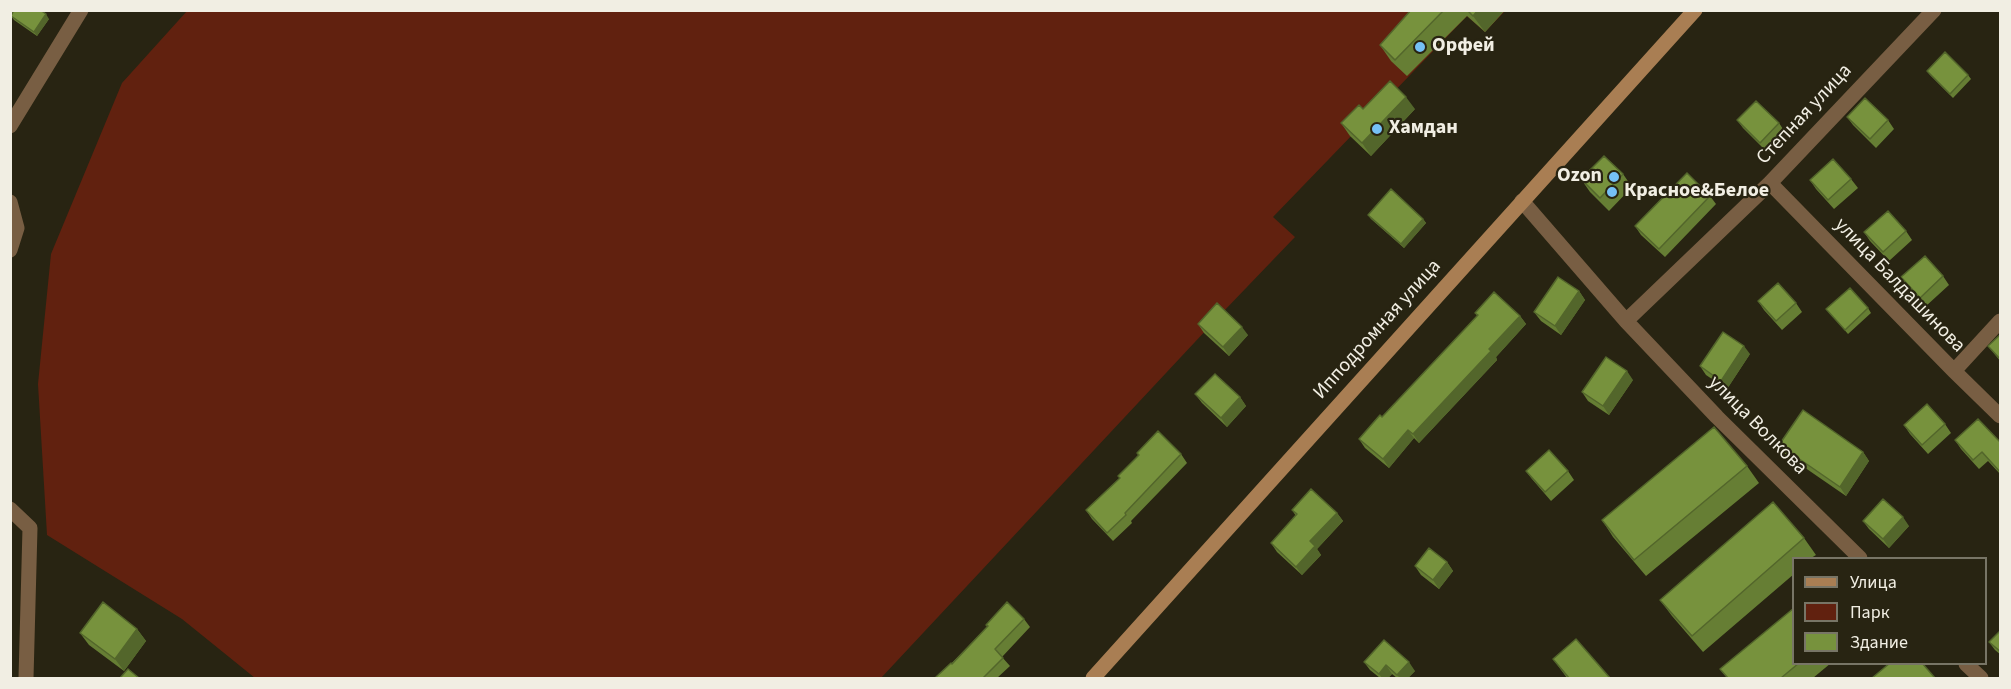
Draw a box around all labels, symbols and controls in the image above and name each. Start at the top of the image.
place label: Орфей [1432,35,1495,59]
marker: Орфей [1413,40,1427,54]
street label: Степная улица [1752,60,1858,170]
place label: Хамдан [1389,117,1458,141]
marker: Хамдан [1370,122,1384,136]
place label: Ozon [1557,165,1602,189]
marker: Ozon [1607,170,1621,184]
place label: Красное&Белое [1624,180,1769,204]
marker: Красное&Белое [1605,185,1619,199]
street label: улица Балдашинова [1828,214,1970,358]
street label: Ипподромная улица [1309,255,1447,405]
street label: улица Волкова [1702,371,1812,481]
legend [1792,557,1987,665]
text: Улица [1850,570,1897,595]
text: Парк [1850,600,1890,625]
text: Здание [1850,630,1908,655]

